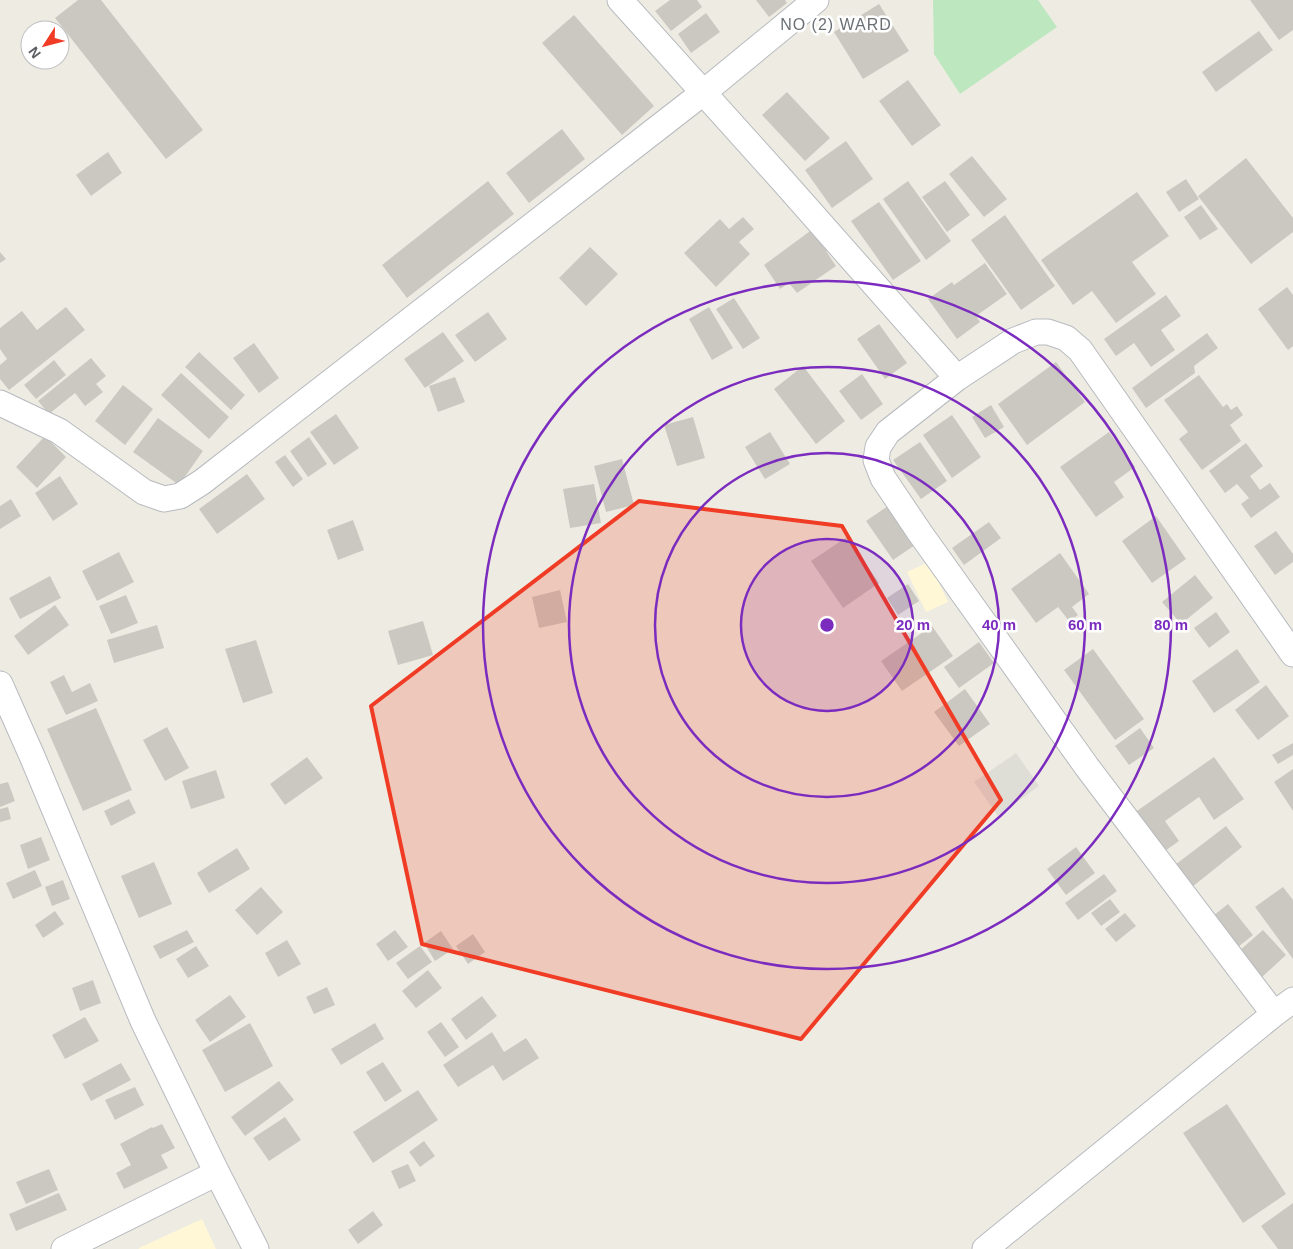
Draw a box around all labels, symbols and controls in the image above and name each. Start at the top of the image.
district label: NO (2) WARD [780,16,892,33]
north arrow [20,20,70,70]
text: N [25,44,44,61]
centre of rings [818,616,836,634]
text: 20 m [896,616,930,633]
text: 40 m [982,616,1016,633]
text: 60 m [1068,616,1102,633]
text: 80 m [1154,616,1188,633]

